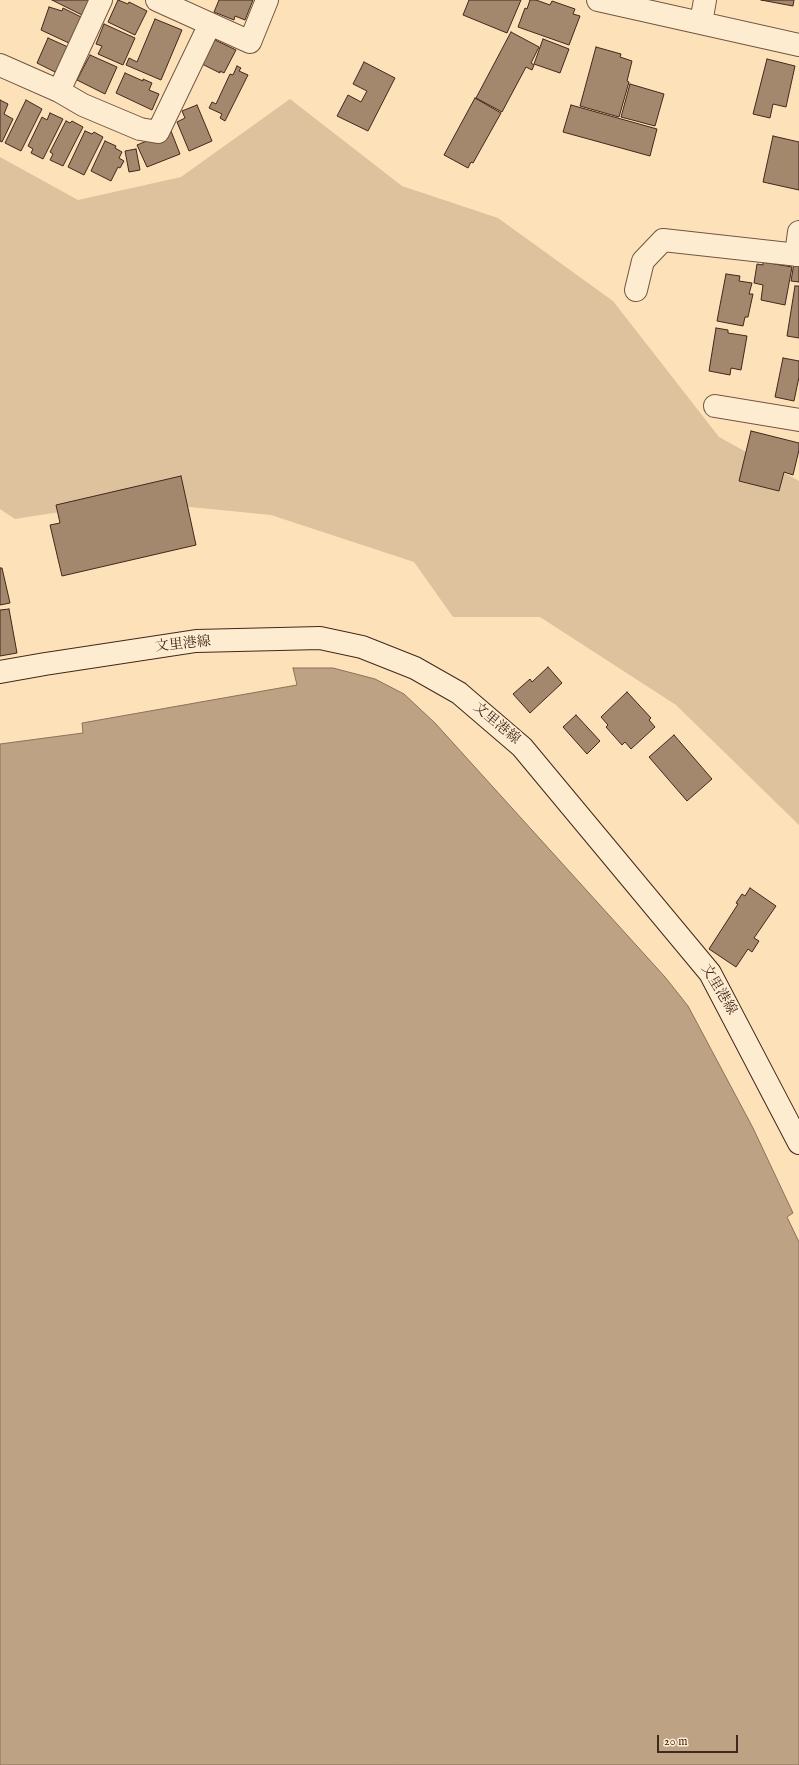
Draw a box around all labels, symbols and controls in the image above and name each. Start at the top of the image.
street label: 文里港線 [154,634,212,656]
street label: 文里港線 [469,700,523,748]
street label: 文里港線 [696,962,740,1018]
scale bar [659,1727,740,1753]
text: 20 m [664,1734,687,1749]

